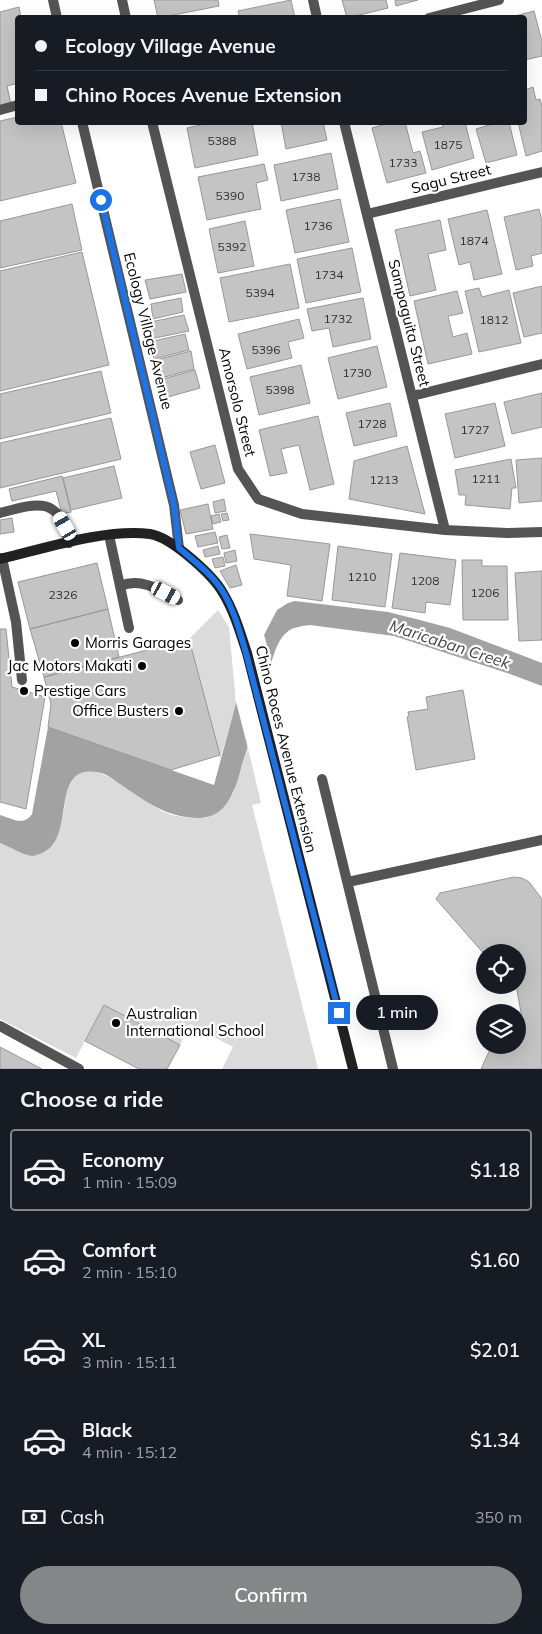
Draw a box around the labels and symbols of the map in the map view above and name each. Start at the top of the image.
house number: 5388 [208,133,236,148]
house number: 1875 [434,137,462,152]
house number: 1733 [389,155,417,170]
street label: Sagu Street [409,159,493,198]
house number: 1738 [292,169,320,184]
house number: 5390 [216,188,244,203]
route start [90,189,112,211]
house number: 1736 [304,218,332,233]
house number: 1874 [460,233,488,248]
house number: 5392 [218,239,246,254]
street label: Ecology Village Avenue [120,250,177,411]
street label: Sampaguita Street [384,257,434,388]
house number: 1734 [315,267,343,282]
house number: 5394 [246,285,274,300]
house number: 1732 [324,311,352,326]
house number: 1812 [480,312,508,327]
house number: 5396 [252,342,280,357]
street label: Amorsolo Street [215,345,260,458]
house number: 1730 [343,365,371,380]
house number: 5398 [266,382,294,397]
house number: 1728 [358,416,386,431]
house number: 1727 [461,422,489,437]
house number: 1211 [472,471,500,486]
house number: 1213 [370,472,398,487]
car [51,509,78,543]
house number: 1210 [348,569,376,584]
house number: 1208 [411,573,439,588]
car [149,579,182,607]
house number: 1206 [471,585,499,600]
house number: 2326 [49,587,77,602]
water label: Maricaban Creek [387,615,513,673]
place label: Morris Garages [85,633,191,652]
marker: Morris Garages [69,637,81,649]
street label: Chino Roces Avenue Extension [252,643,321,854]
place label: Jac Motors Makati [8,656,132,675]
marker: Jac Motors Makati [136,660,148,672]
place label: Prestige Cars [34,681,126,700]
marker: Prestige Cars [18,685,30,697]
place label: Office Busters [72,701,169,720]
marker: Office Busters [173,705,185,717]
callout: 1 min [356,996,439,1030]
route end [328,1002,350,1024]
place label: Australian International School [126,1004,264,1040]
marker: Australian International School [110,1017,122,1029]

